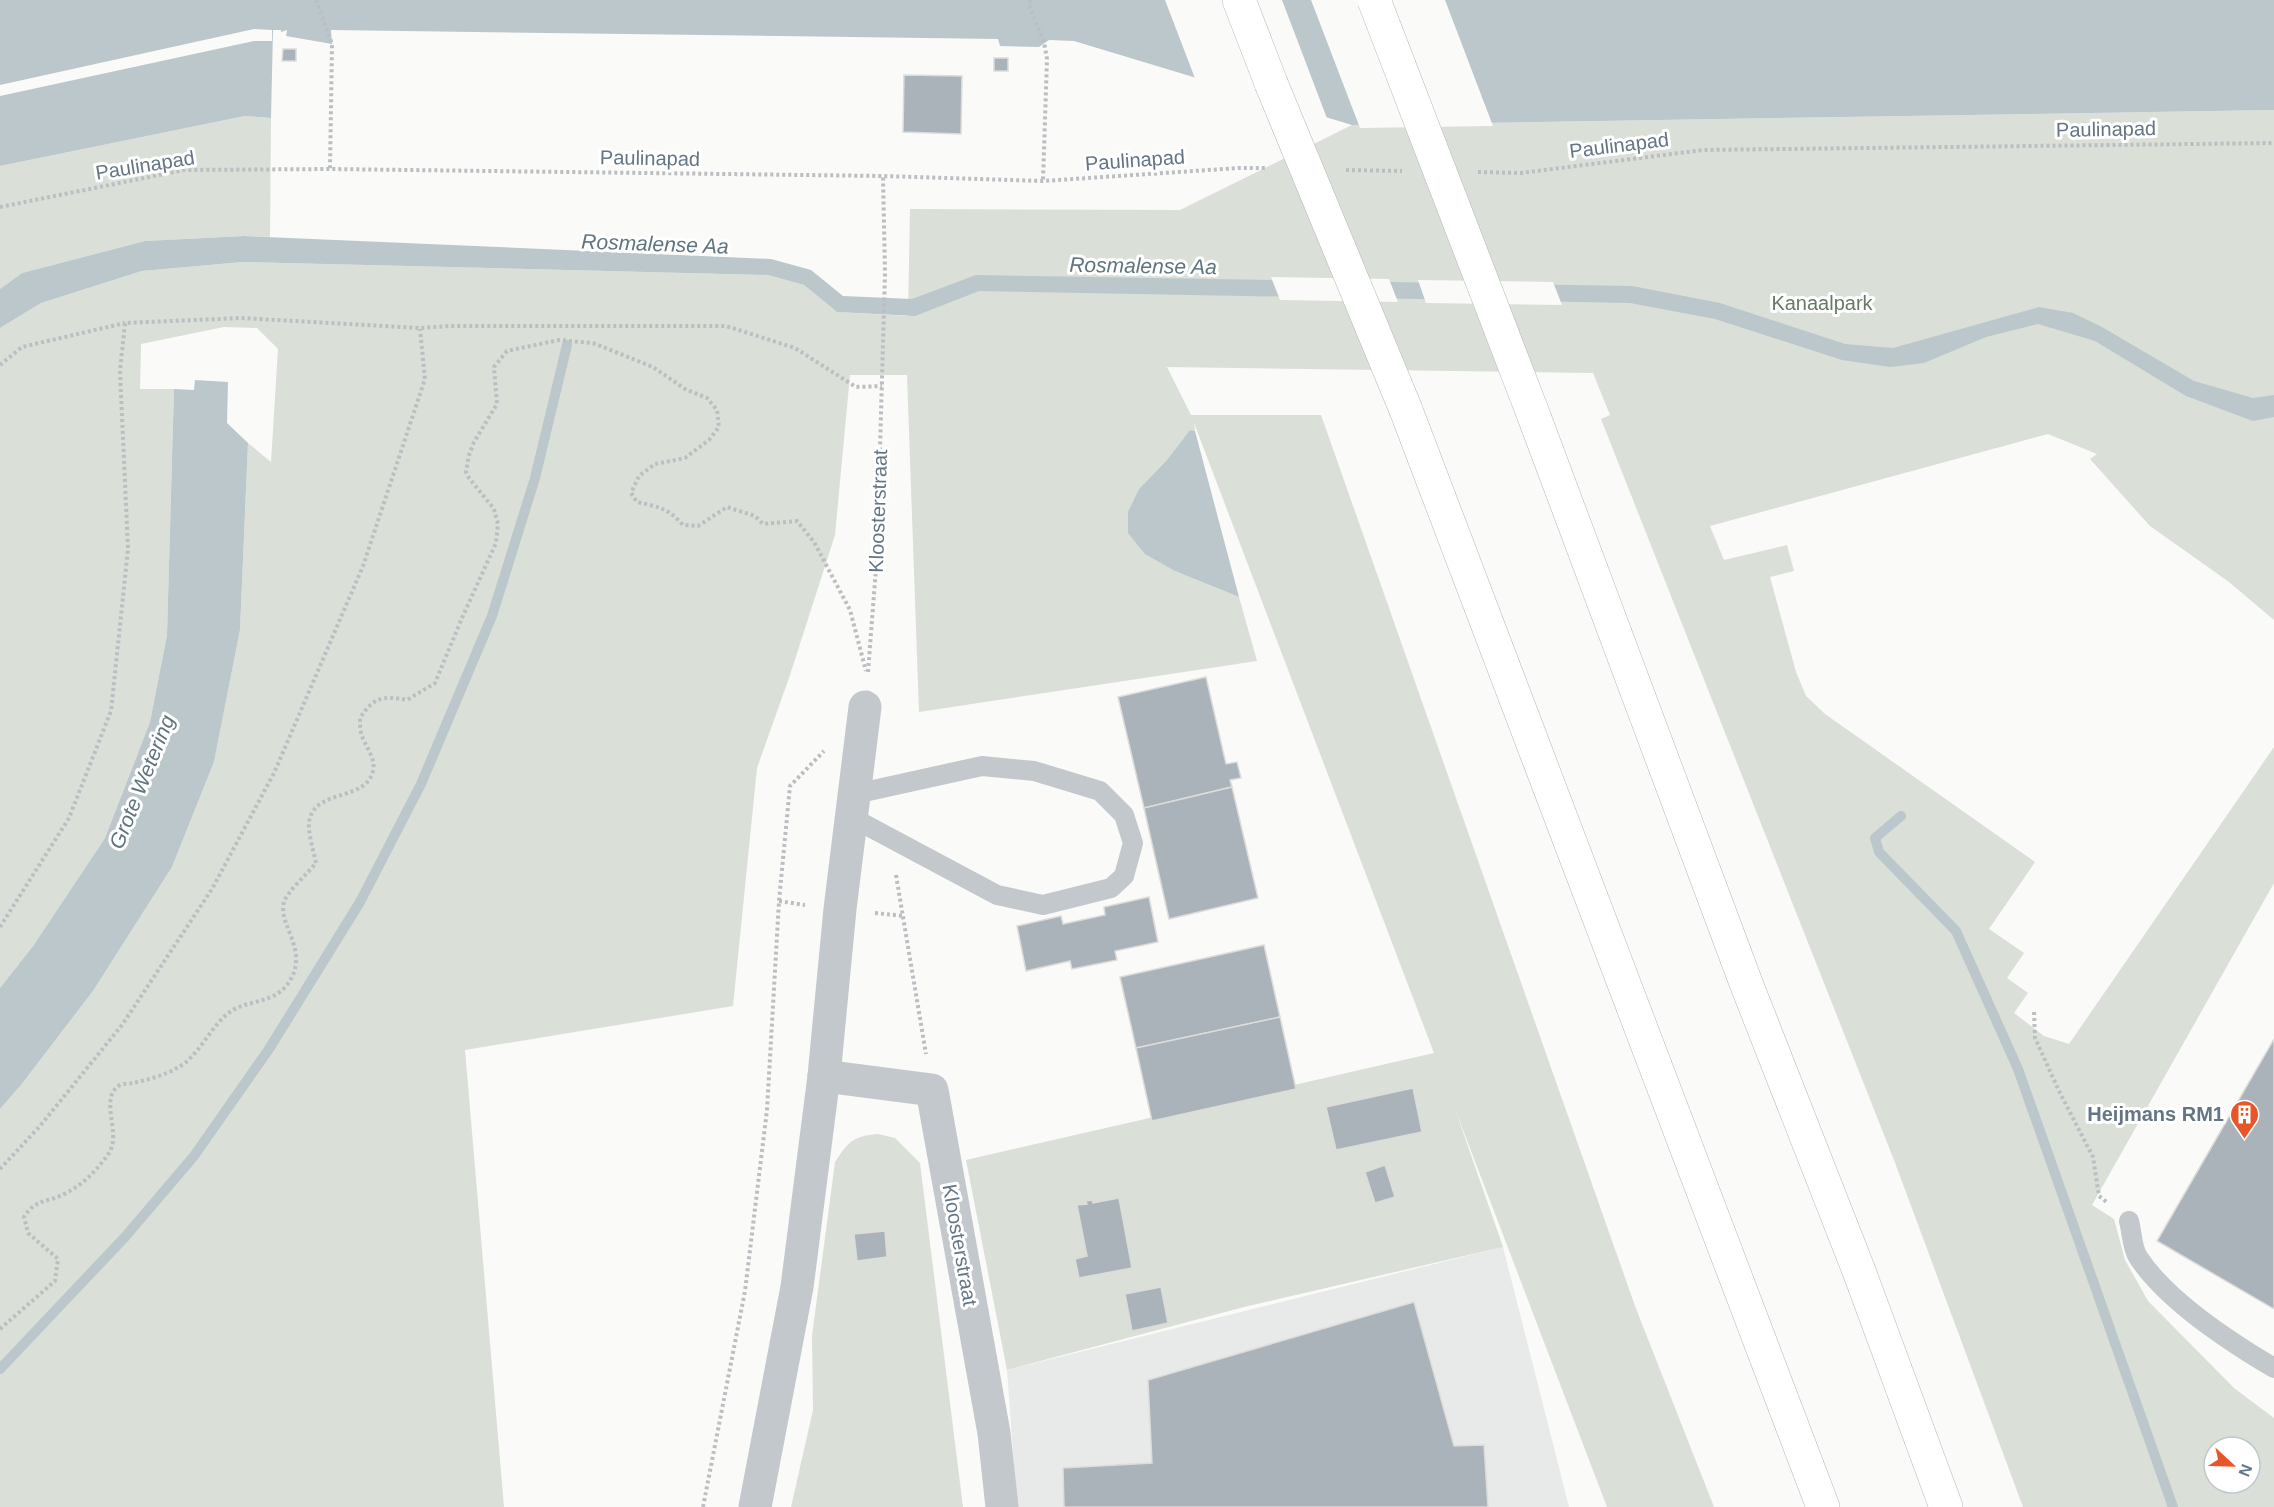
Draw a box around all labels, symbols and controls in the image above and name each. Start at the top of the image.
street label: Paulinapad [2056,117,2156,141]
street label: Paulinapad [1568,128,1670,162]
street label: Paulinapad [94,146,196,184]
street label: Paulinapad [600,146,700,170]
street label: Paulinapad [1084,146,1186,174]
water label: Rosmalense Aa [581,229,729,258]
water label: Rosmalense Aa [1069,253,1217,278]
park label: Kanaalpark [1771,292,1874,314]
street label: Kloosterstraat [865,449,891,573]
water label: Grote Wetering [104,711,179,852]
building icon: Heijmans RM1 [2229,1098,2261,1140]
place label: Heijmans RM1 [2087,1103,2224,1125]
street label: Kloosterstraat [938,1182,982,1308]
north arrow [2202,1435,2262,1495]
text: N [2235,1462,2255,1479]

